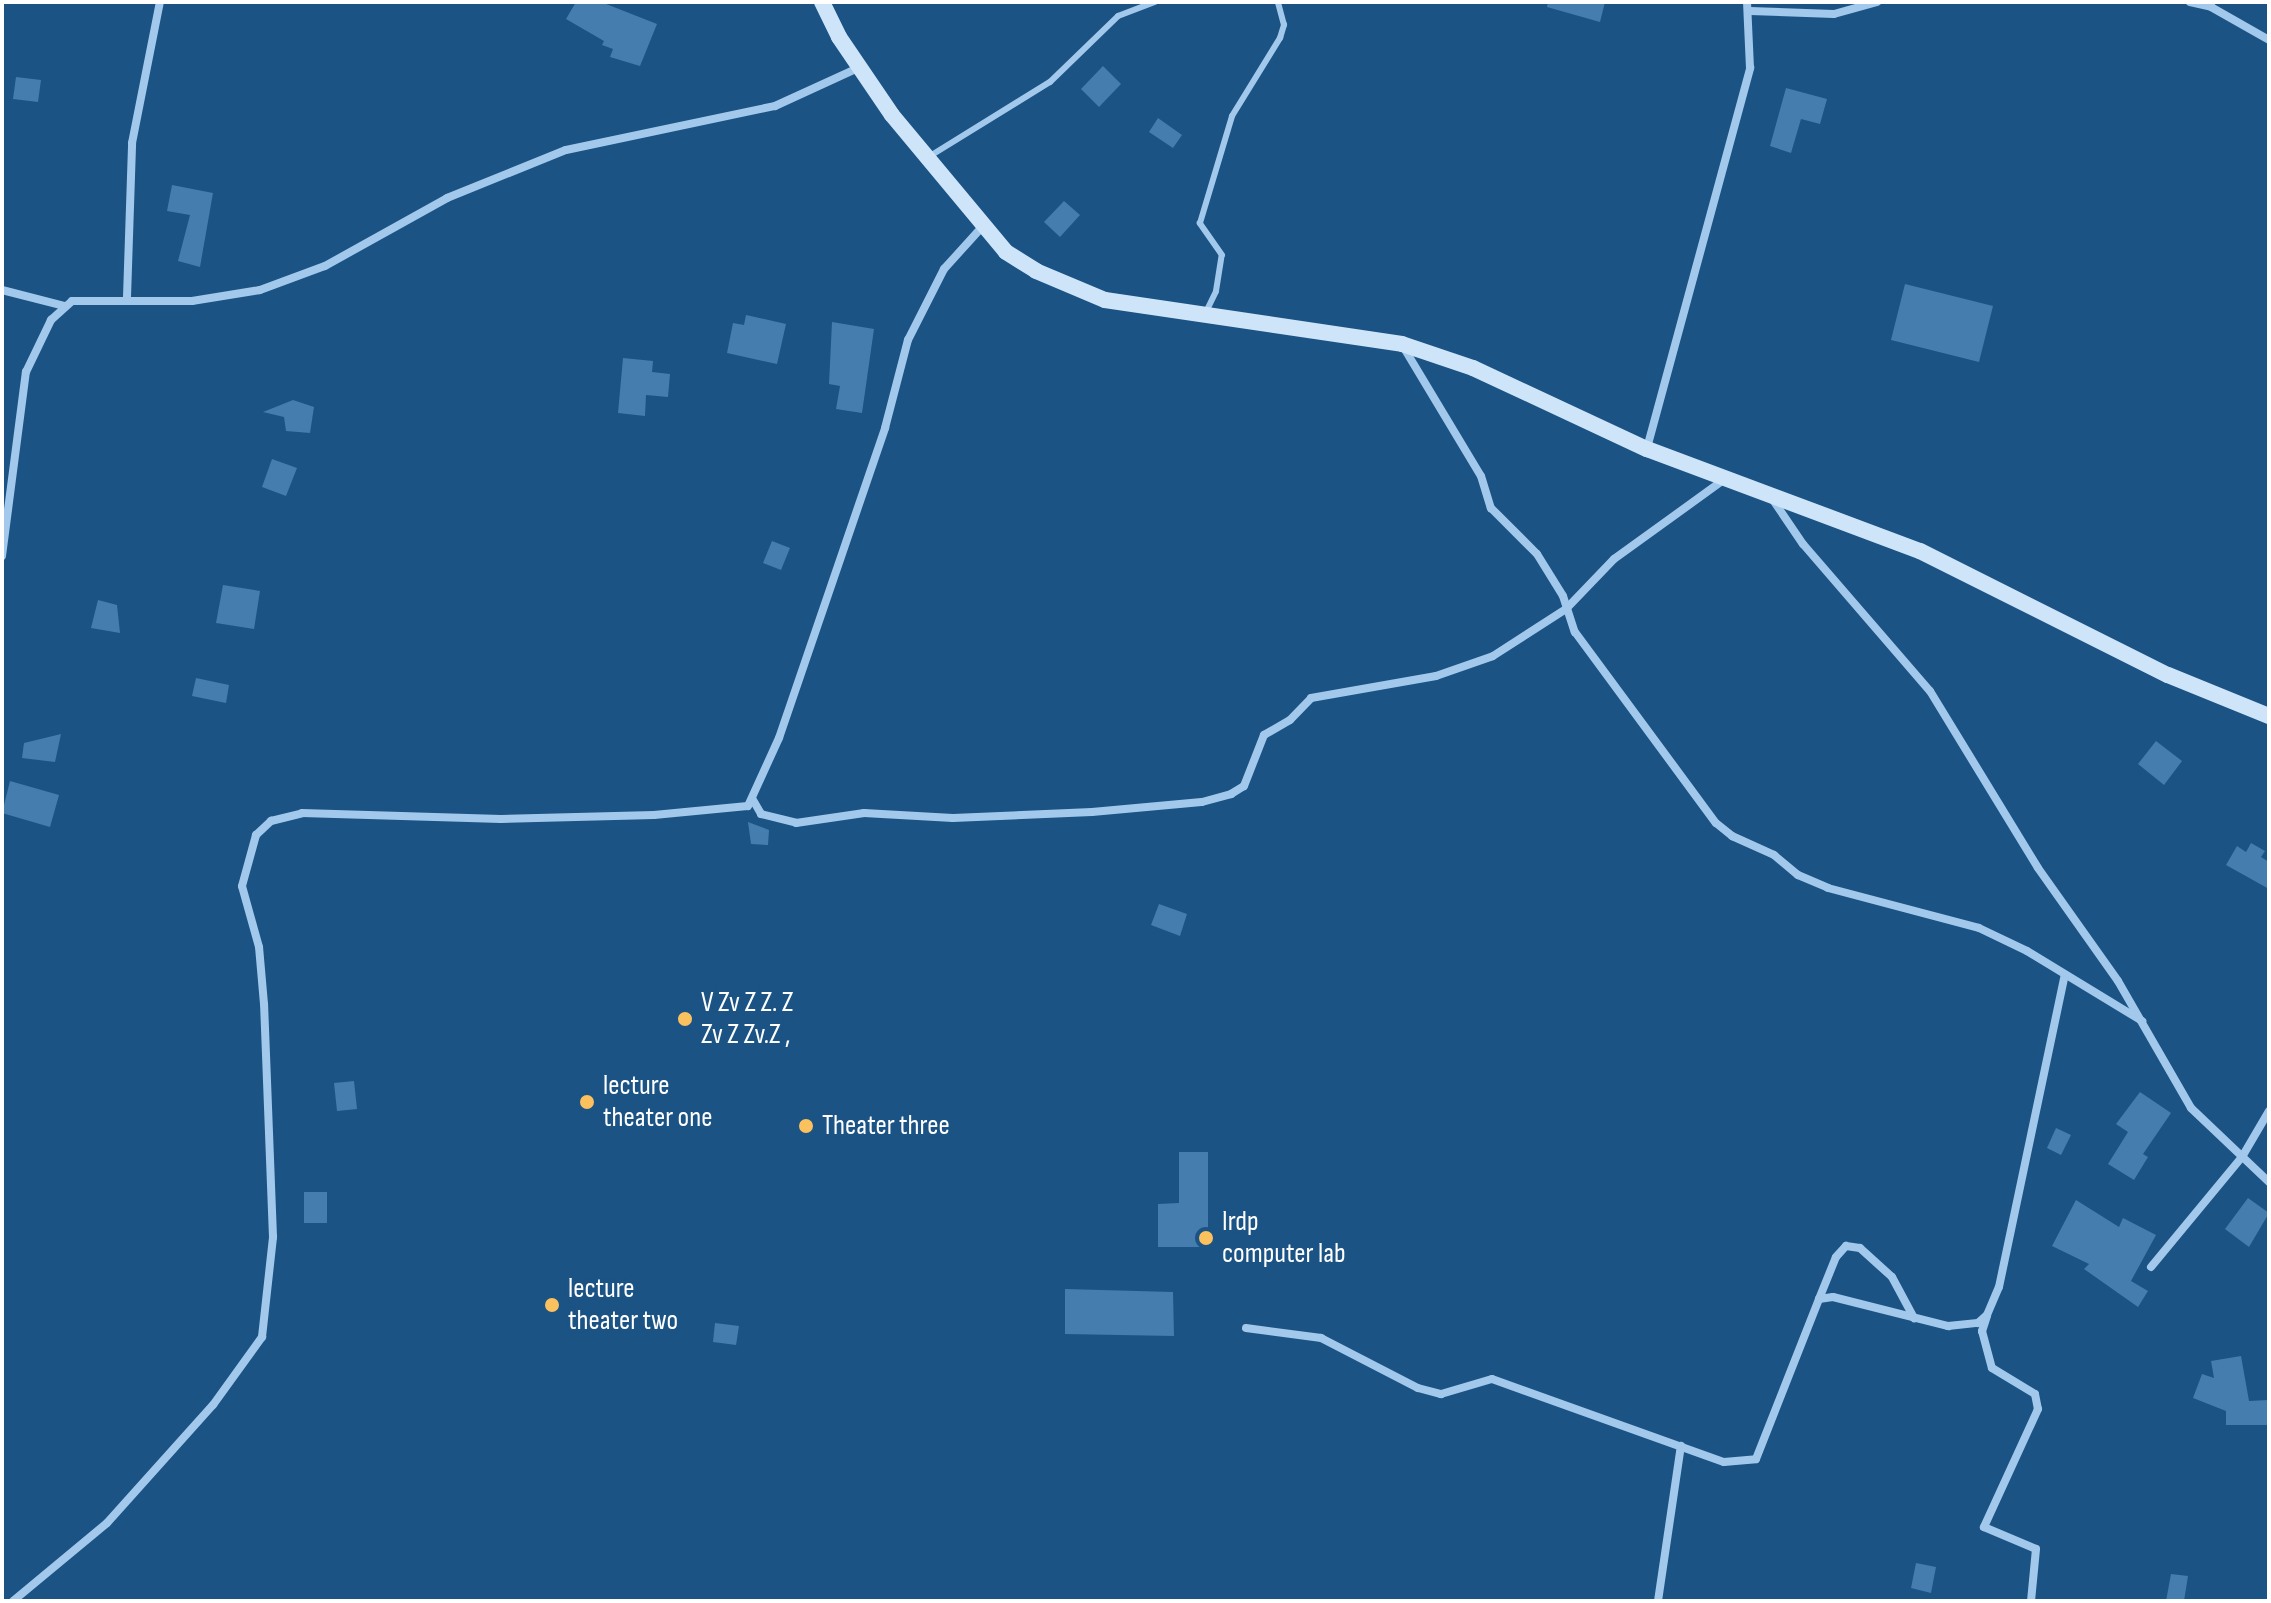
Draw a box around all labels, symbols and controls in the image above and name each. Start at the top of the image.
place label: V Zv Z Z. Z Zv Z Zv.Z , [701,986,793,1052]
marker: V Zv Z Z. Z Zv Z Zv.Z , [676,1010,694,1028]
place label: lecture theater one [603,1069,712,1135]
marker: lecture theater one [578,1093,596,1111]
place label: Theater three [822,1109,950,1143]
marker: Theater three [797,1117,815,1135]
place label: Irdp computer lab [1222,1205,1346,1271]
marker: Irdp computer lab [1197,1229,1215,1247]
place label: lecture theater two [568,1272,678,1338]
marker: lecture theater two [543,1296,561,1314]

